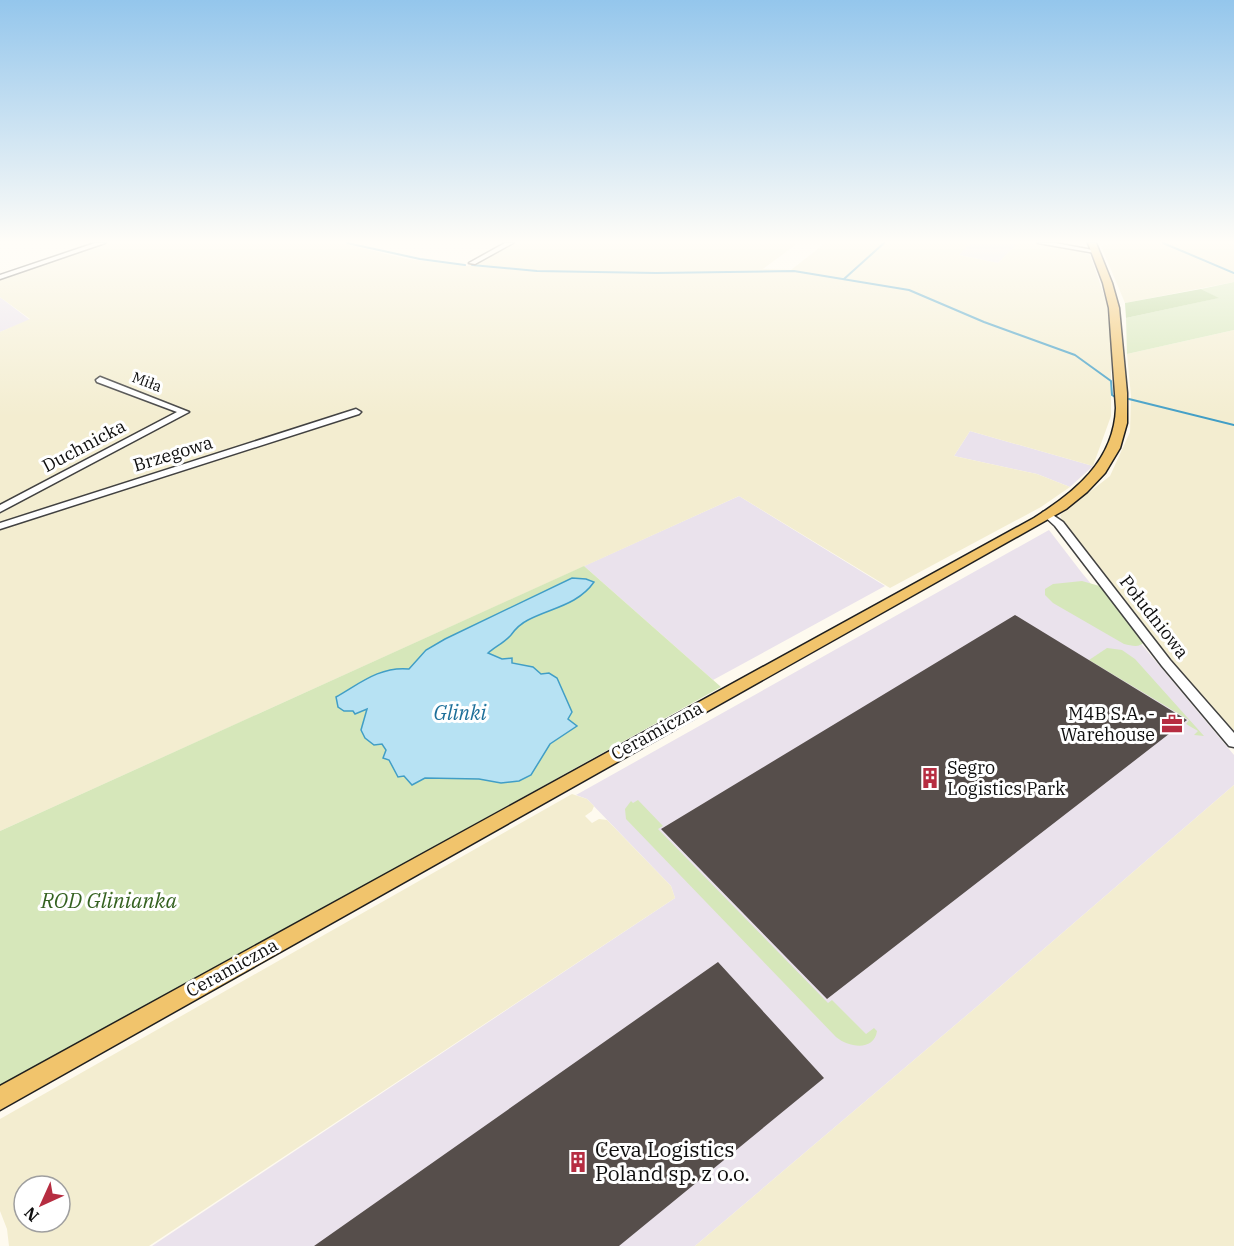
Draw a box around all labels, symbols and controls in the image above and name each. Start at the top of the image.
street label: Miła [129,367,165,396]
street label: Duchnicka [38,414,130,477]
street label: Brzegowa [130,430,216,477]
street label: Południowa [1115,570,1194,663]
street label: Ceramiczna [607,696,707,765]
water label: Glinki [433,699,487,726]
place label: M4B S.A. - Warehouse [1060,702,1155,746]
office icon: M4B S.A. - Warehouse [1160,712,1184,736]
place label: Segro Logistics Park [947,756,1066,800]
building icon: Segro Logistics Park [918,766,942,790]
park label: ROD Glinianka [40,886,178,914]
street label: Ceramiczna [182,933,282,1002]
place label: Ceva Logistics Poland sp. z o.o. [595,1135,750,1187]
building icon: Ceva Logistics Poland sp. z o.o. [566,1150,590,1174]
north arrow [12,1174,72,1234]
text: N [20,1203,43,1226]

